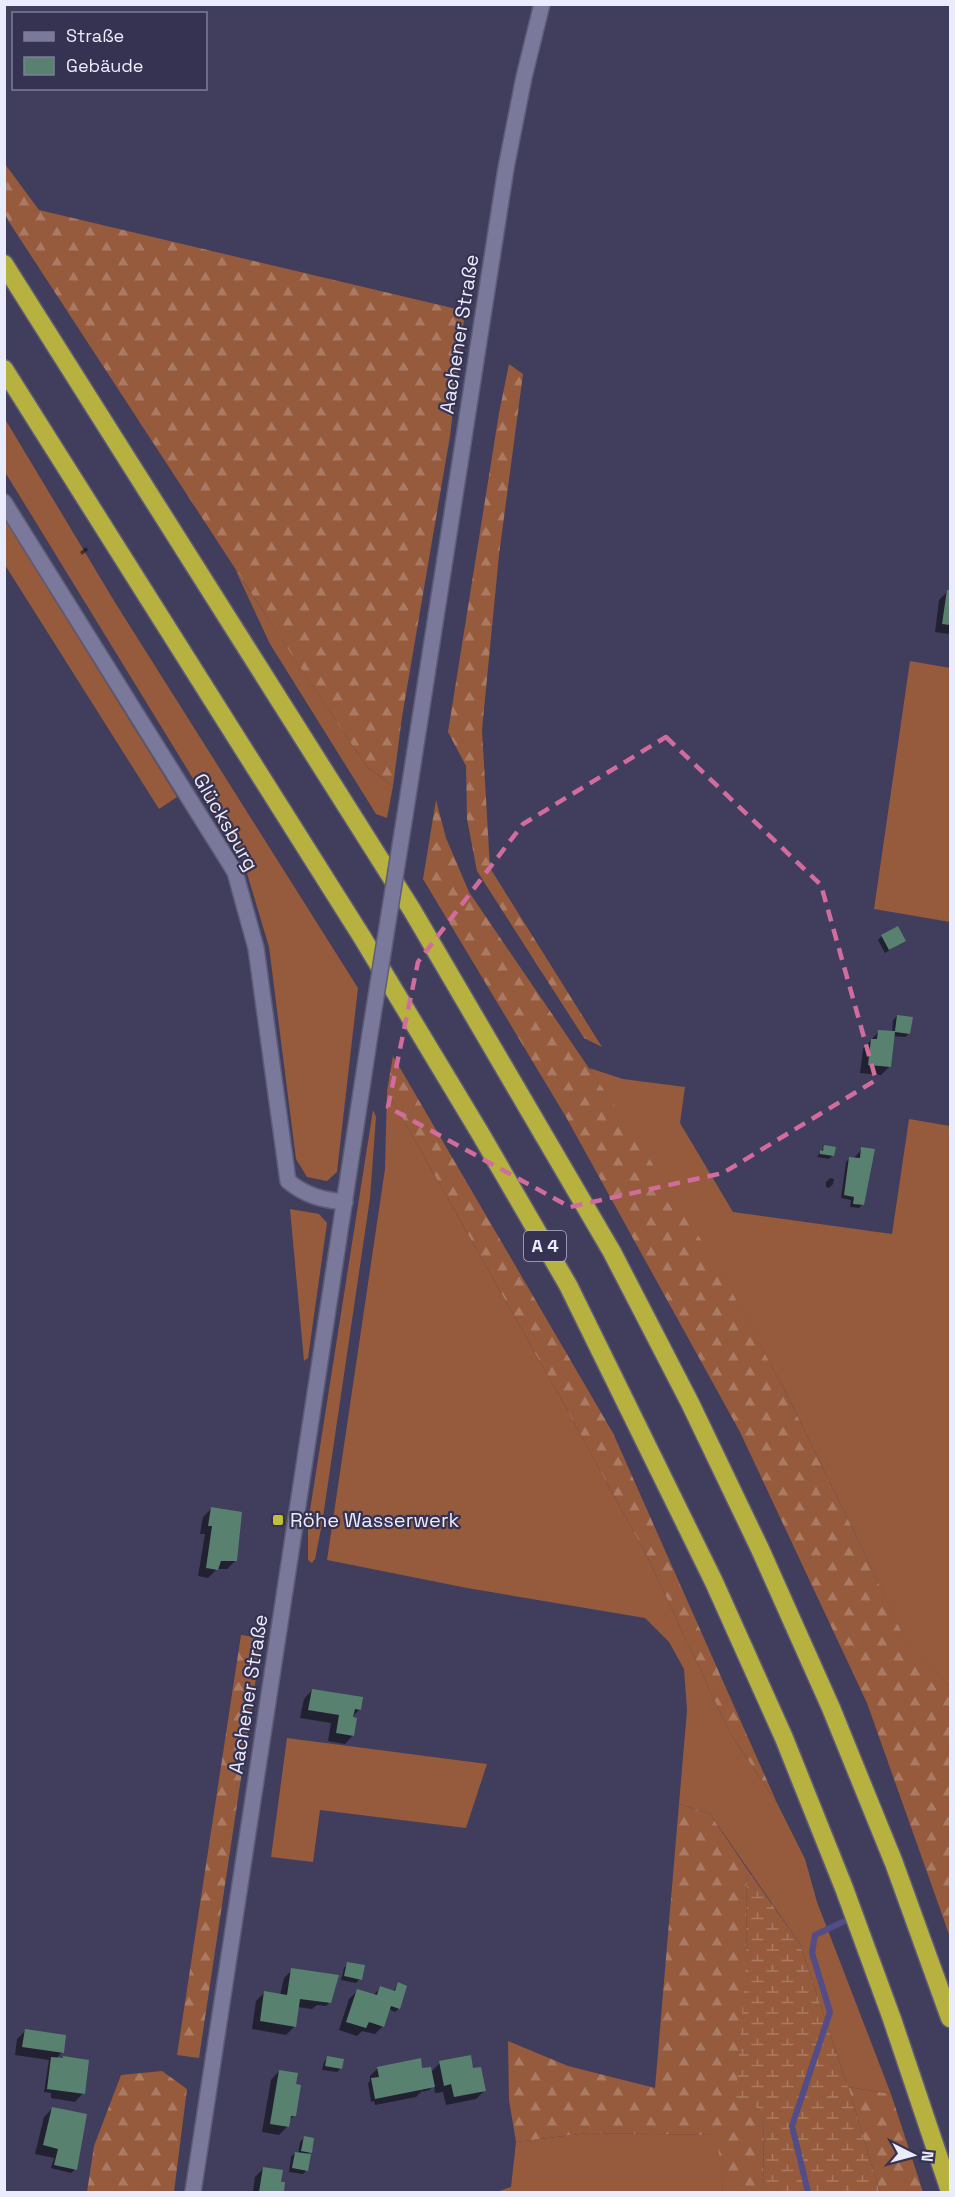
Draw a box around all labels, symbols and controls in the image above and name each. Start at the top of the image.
legend [12,12,207,90]
text: Straße [66,24,124,47]
text: Gebäude [66,54,144,77]
street label: Aachener Straße [434,252,484,416]
street label: Glücksburg [188,769,264,875]
road number: A 4 [524,1231,566,1261]
place label: Röhe Wasserwerk [290,1507,459,1533]
marker: Röhe Wasserwerk [271,1513,285,1527]
street label: Aachener Straße [223,1612,273,1776]
north arrow [883,2125,943,2185]
text: N [916,2150,938,2163]

